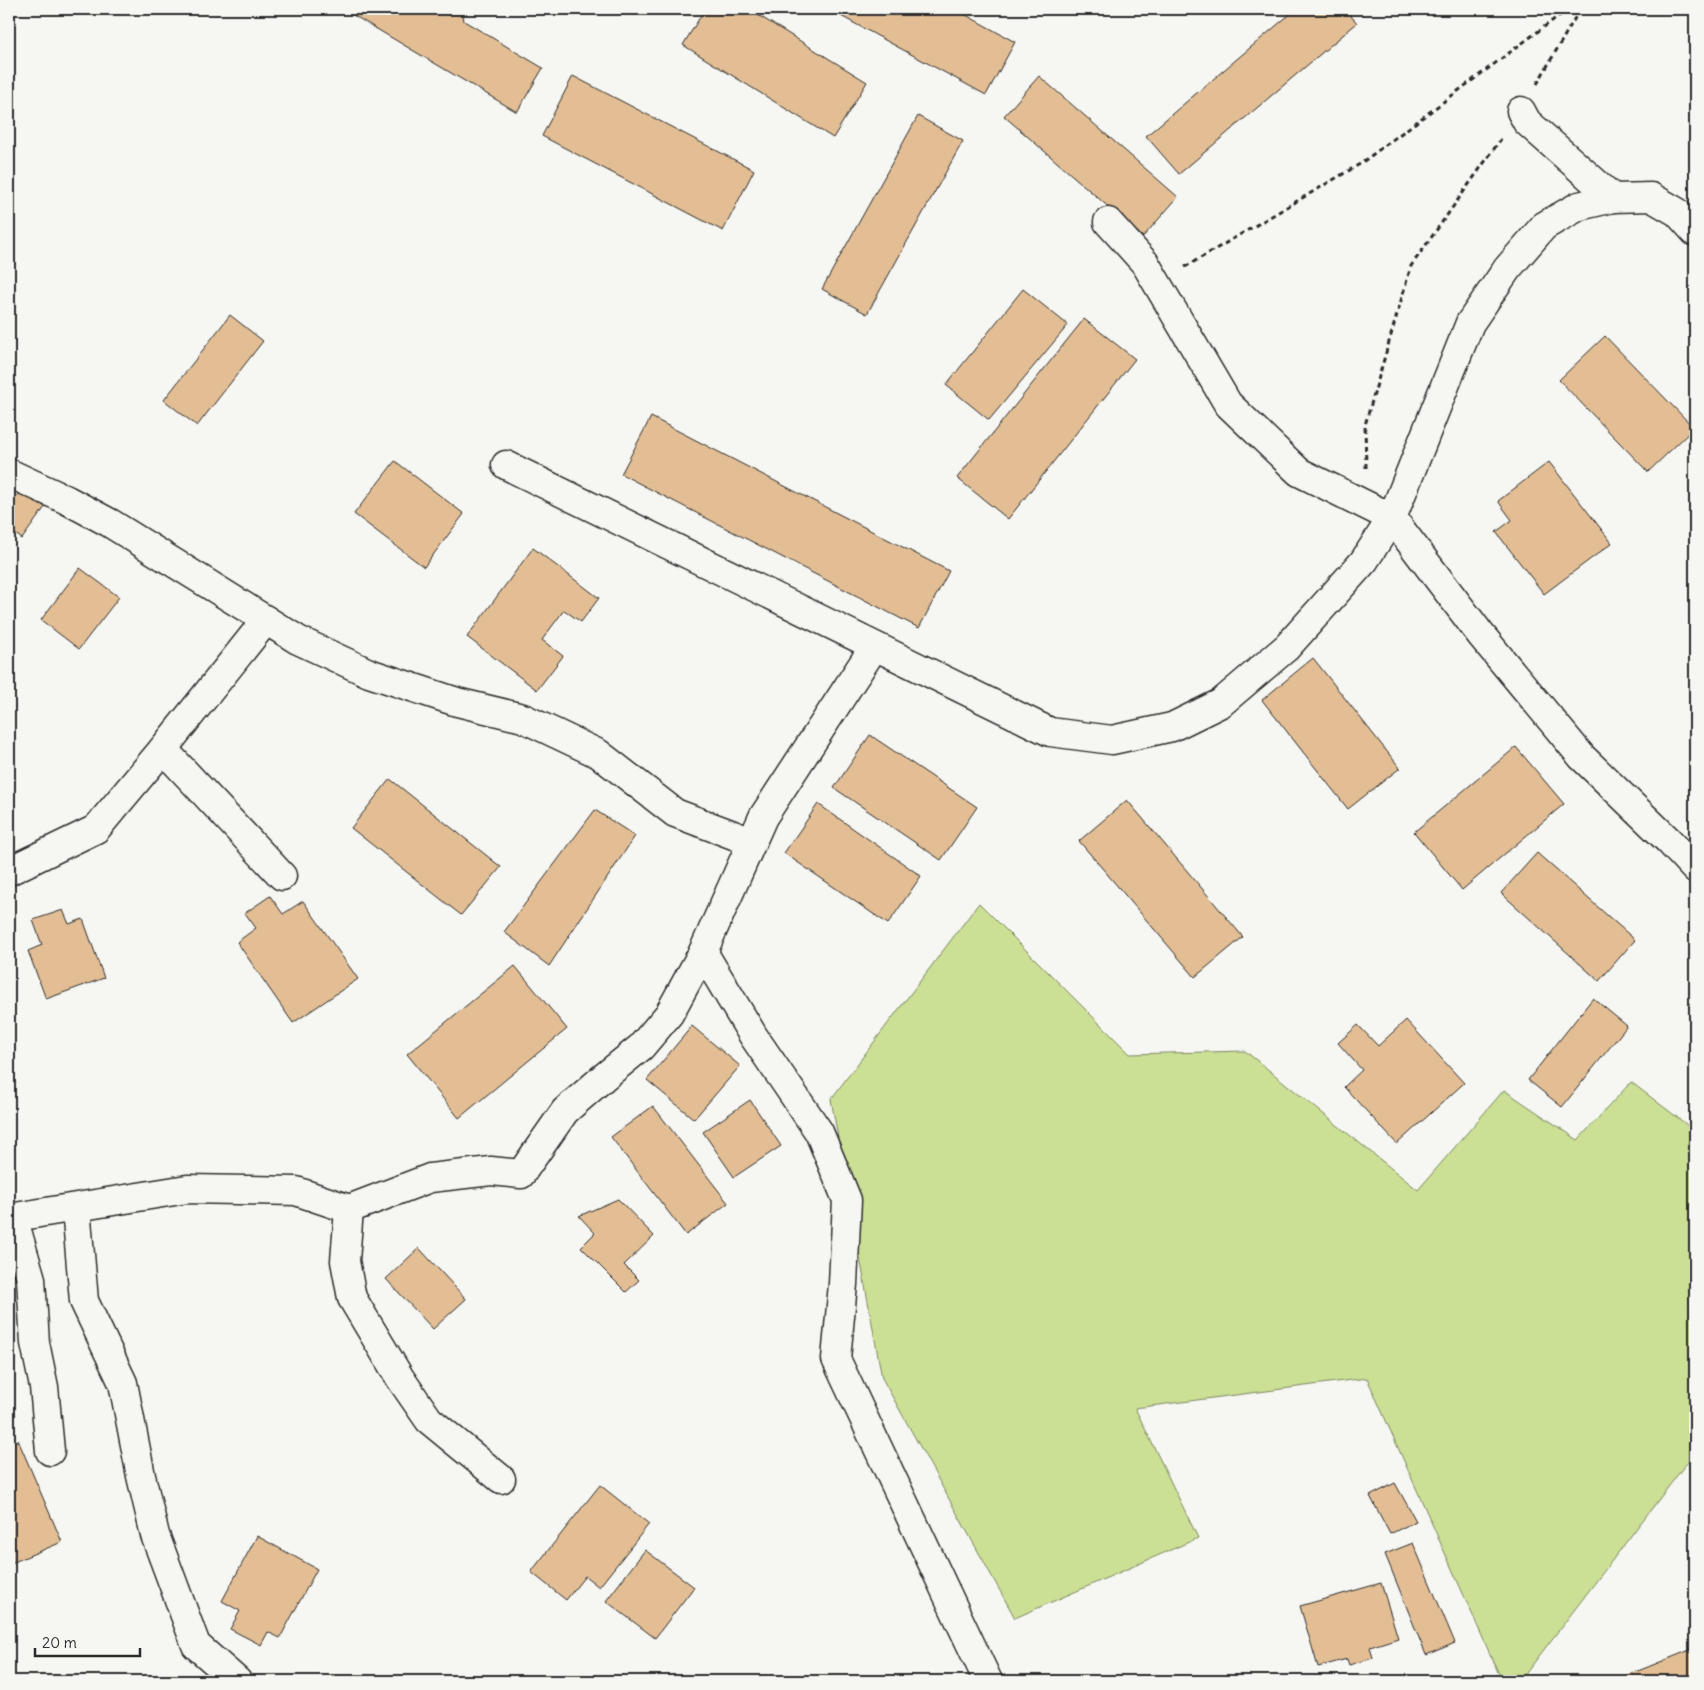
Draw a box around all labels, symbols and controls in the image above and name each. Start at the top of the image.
scale bar [35,1625,140,1657]
text: 20 m [42,1633,77,1652]

